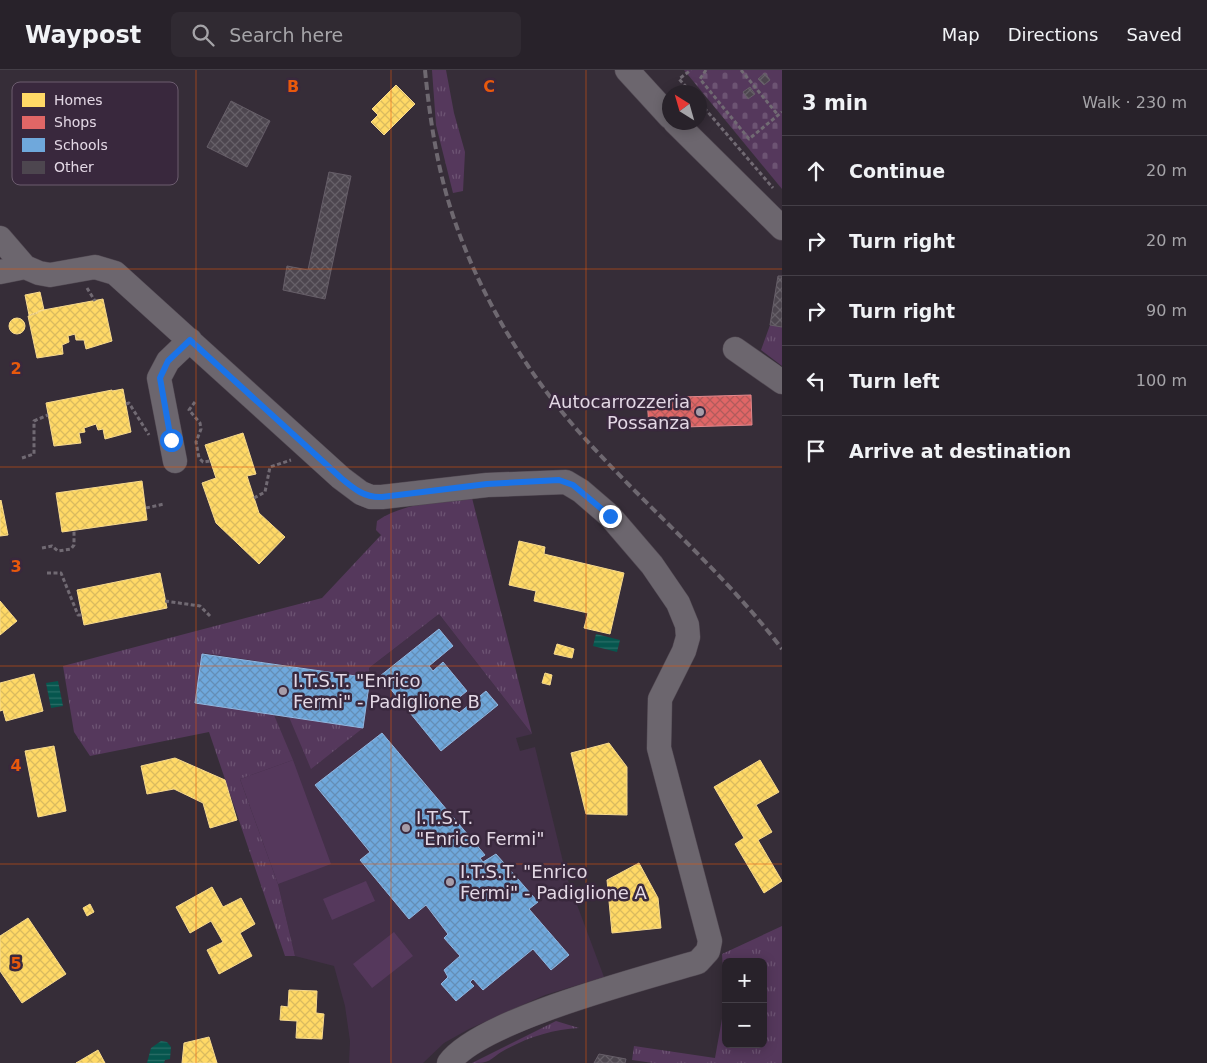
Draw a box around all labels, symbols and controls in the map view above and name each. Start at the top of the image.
search box [171,12,521,57]
text: Waypost [25,21,141,49]
icon: search [189,21,217,49]
text: Search here [229,24,343,46]
text: Map [942,24,980,45]
text: Directions [1008,24,1098,45]
text: Saved [1126,24,1182,45]
text: B [287,77,299,96]
text: C [483,77,495,96]
legend [12,82,178,185]
north arrow [662,85,707,130]
text: 3 min [802,91,868,115]
text: Homes [54,92,103,108]
text: Walk · 230 m [1082,93,1187,112]
text: Shops [54,114,97,130]
text: Schools [54,137,108,153]
icon: ahead [802,157,830,185]
text: Other [54,159,94,175]
text: Continue [849,160,945,182]
text: 20 m [1146,161,1187,180]
icon: right [802,227,830,255]
text: Turn right [849,230,955,252]
text: 20 m [1146,231,1187,250]
icon: right [802,297,830,325]
text: Turn right [849,300,955,322]
text: 90 m [1146,301,1187,320]
text: 2 [10,359,22,378]
icon: left [802,367,830,395]
text: Turn left [849,370,940,392]
text: 100 m [1136,371,1187,390]
place label: Autocarrozzeria Possanza [549,391,690,433]
marker: Autocarrozzeria Possanza [694,406,706,418]
route start [160,429,183,452]
icon: arrive [802,437,830,465]
text: Arrive at destination [849,440,1071,462]
route end [599,505,622,528]
text: 3 [10,557,22,576]
place label: I.T.S.T. "Enrico Fermi" - Padiglione B [293,670,480,712]
marker: I.T.S.T. "Enrico Fermi" - Padiglione B [277,685,289,697]
text: 4 [10,756,22,775]
place label: I.T.S.T. "Enrico Fermi" [416,807,544,849]
marker: I.T.S.T. "Enrico Fermi" [400,822,412,834]
place label: I.T.S.T. "Enrico Fermi" - Padiglione A [460,861,647,903]
marker: I.T.S.T. "Enrico Fermi" - Padiglione A [444,876,456,888]
text: 5 [10,954,22,973]
map controls [722,958,767,1048]
button: + [722,958,767,1003]
button: − [722,1003,767,1048]

